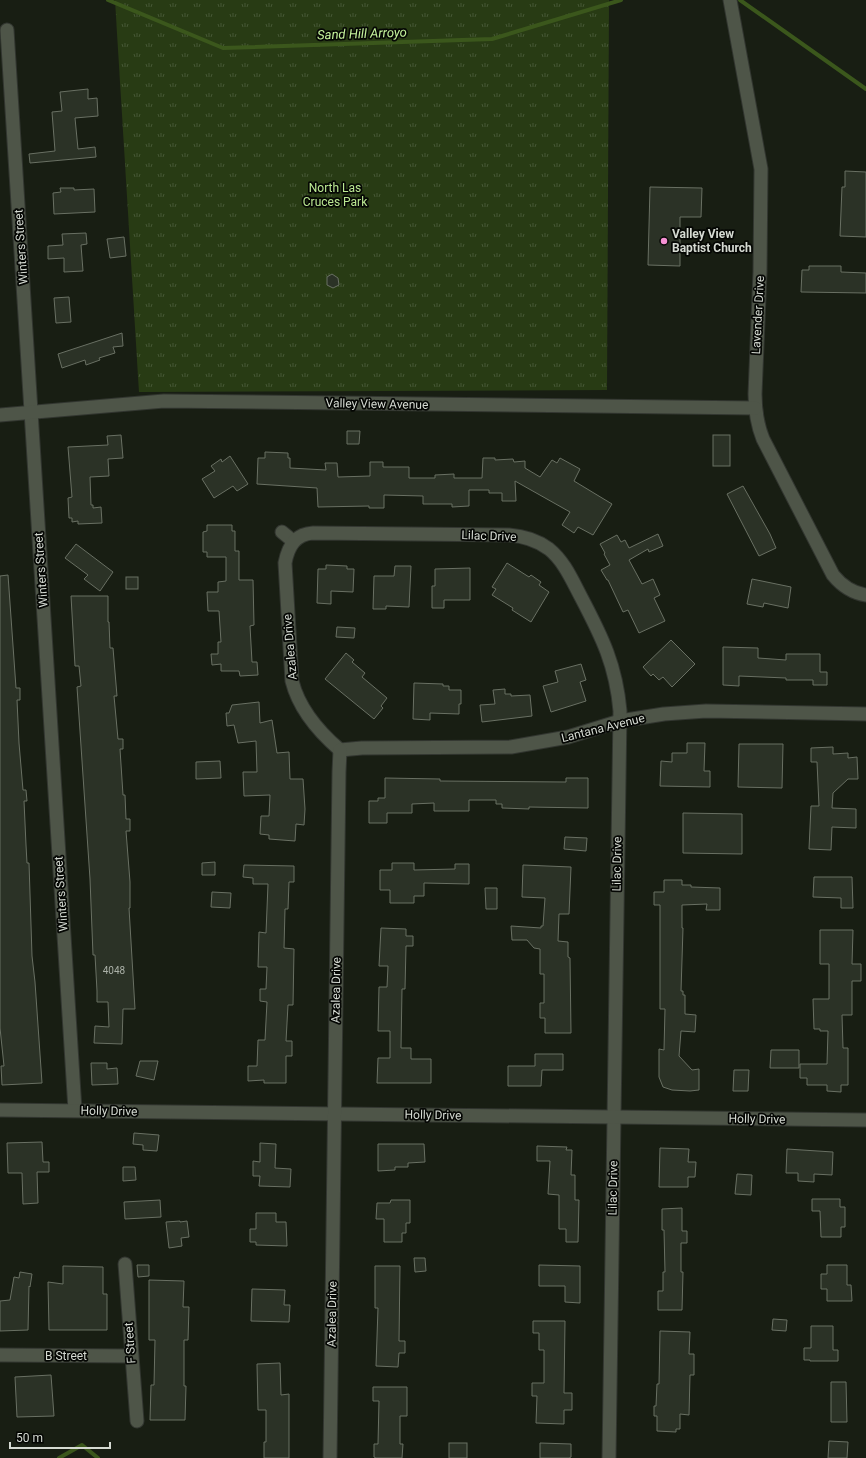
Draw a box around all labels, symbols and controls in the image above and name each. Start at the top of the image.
water label: Sand Hill Arroyo [317,24,407,43]
park label: North Las Cruces Park [303,181,368,209]
street label: Winters Street [11,209,31,285]
place label: Valley View Baptist Church [672,227,752,255]
marker: Valley View Baptist Church [659,236,669,246]
street label: Lavender Drive [749,275,767,355]
street label: Valley View Avenue [325,396,429,412]
street label: Lilac Drive [461,528,517,544]
street label: Winters Street [31,532,51,608]
street label: Azalea Drive [280,613,300,681]
street label: Lantana Avenue [560,711,646,745]
street label: Lilac Drive [610,836,624,892]
street label: Winters Street [51,856,71,932]
street label: Azalea Drive [328,957,344,1023]
house number: 4048 [103,965,126,976]
street label: Holly Drive [80,1104,138,1118]
street label: Holly Drive [404,1108,462,1122]
street label: Holly Drive [728,1112,786,1126]
street label: Lilac Drive [606,1160,620,1216]
street label: Azalea Drive [324,1281,340,1347]
street label: F Street [122,1322,138,1364]
street label: B Street [45,1349,87,1363]
scale bar [10,1424,110,1450]
text: 50 m [16,1431,43,1445]

